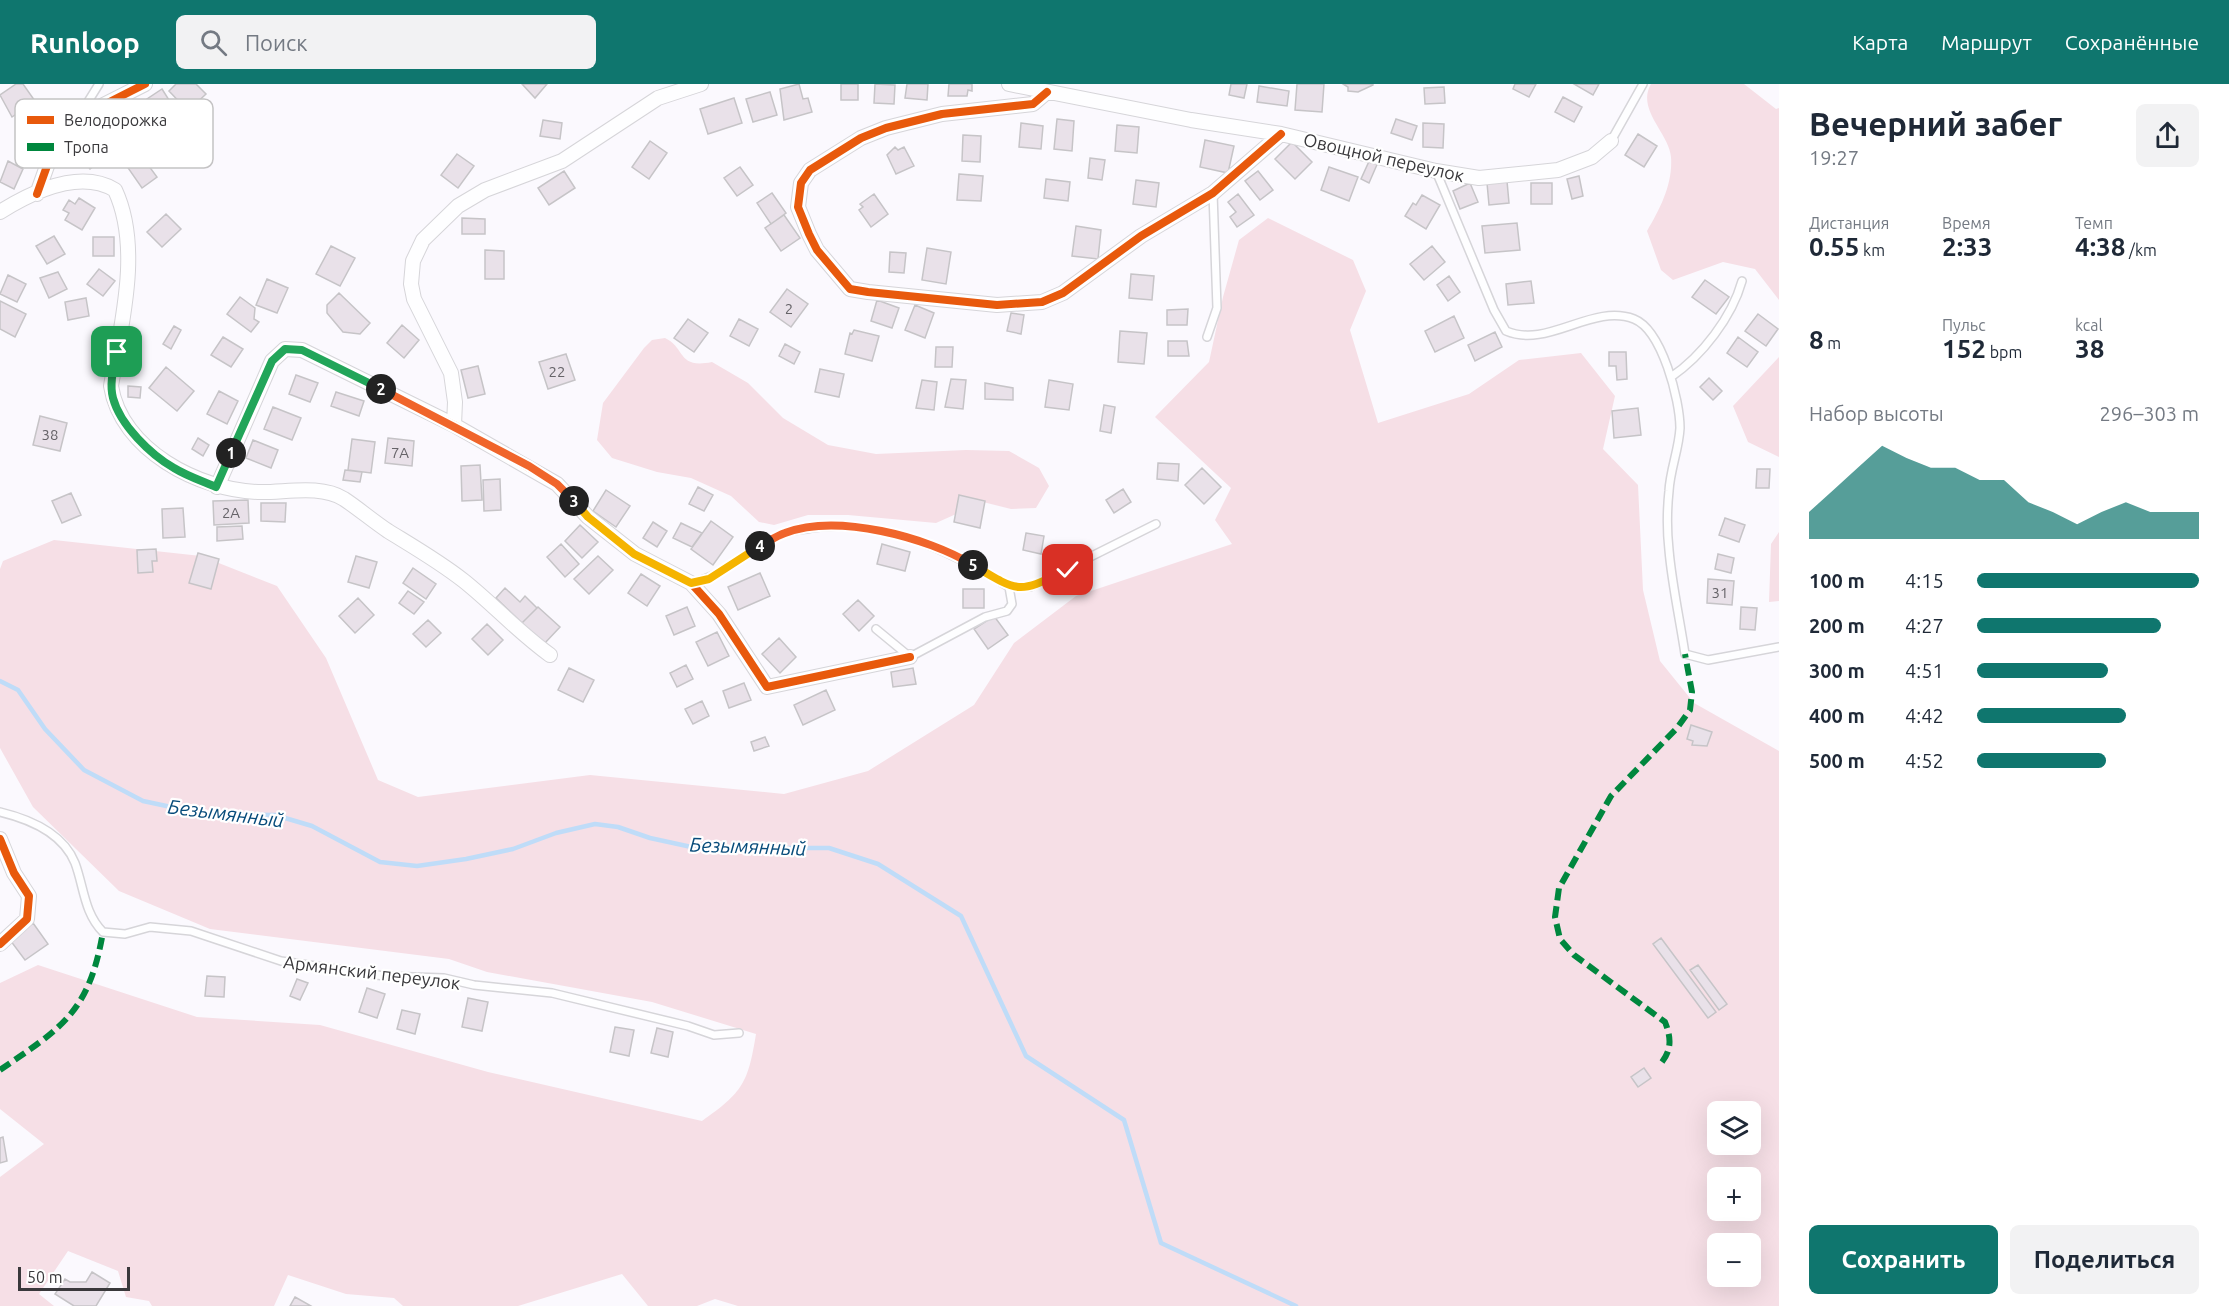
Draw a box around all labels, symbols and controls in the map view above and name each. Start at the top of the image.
search box [176,15,596,69]
icon: search [197,26,230,59]
text: Runloop [30,27,140,58]
text: Поиск [245,30,308,55]
text: Карта [1852,30,1908,54]
text: Маршрут [1941,30,2032,54]
text: Сохранённые [2065,30,2199,54]
legend [15,99,213,168]
button: share [2136,104,2199,167]
text: Вечерний забег [1809,105,2062,142]
text: Велодорожка [64,111,167,129]
street label: Овощной переулок [1302,129,1466,185]
text: Тропа [64,138,109,156]
text: 19:27 [1809,146,1859,169]
text: Дистанция [1809,214,1889,232]
text: Время [1942,214,1991,232]
text: Темп [2075,214,2113,232]
text: 0.55 [1809,232,1859,261]
text: 2:33 [1942,232,1992,261]
text: 4:38 [2075,232,2125,261]
text: km [1859,241,1885,259]
text: /km [2125,241,2157,259]
house number: 2 [785,300,793,317]
text: Пульс [1942,316,1986,334]
text: kcal [2075,316,2103,334]
text: 8 [1809,325,1824,354]
pin [91,326,142,377]
text: m [1824,334,1841,352]
text: 152 [1942,334,1986,363]
text: 38 [2075,334,2104,363]
icon: arrive [100,335,133,368]
text: bpm [1986,343,2022,361]
house number: 22 [549,363,565,380]
pin: 2 [366,374,396,404]
text: 2 [376,380,386,398]
text: Набор высоты [1809,402,1944,425]
text: 296–303 m [2100,402,2199,425]
house number: 38 [42,426,58,443]
pin: 1 [216,438,246,468]
text: 1 [226,444,236,462]
house number: 7А [391,444,409,461]
pin: 3 [559,486,589,516]
text: 3 [569,492,579,510]
house number: 2А [222,504,240,521]
pin: 4 [745,531,775,561]
text: 4 [755,537,765,555]
pin [1042,544,1093,595]
pin: 5 [958,550,988,580]
icon: check [1051,553,1084,586]
text: 5 [968,556,978,574]
text: 100 m [1809,569,1865,592]
text: 4:15 [1905,569,1944,592]
house number: 31 [1712,584,1728,601]
text: 200 m [1809,614,1865,637]
text: 4:27 [1905,614,1944,637]
text: 300 m [1809,659,1865,682]
text: 4:51 [1905,659,1944,682]
text: 400 m [1809,704,1865,727]
text: 4:42 [1905,704,1944,727]
text: 500 m [1809,749,1865,772]
text: 4:52 [1905,749,1944,772]
water label: Безымянный [167,794,286,832]
water label: Безымянный [689,832,807,860]
street label: Армянский переулок [282,951,462,993]
map controls [1707,1101,1761,1287]
button: layers [1707,1101,1761,1155]
button: + [1707,1167,1761,1221]
button: Сохранить [1809,1225,1998,1294]
button: Поделиться [2010,1225,2199,1294]
button: − [1707,1233,1761,1287]
scale bar [18,1264,130,1292]
text: 50 m [27,1268,63,1286]

